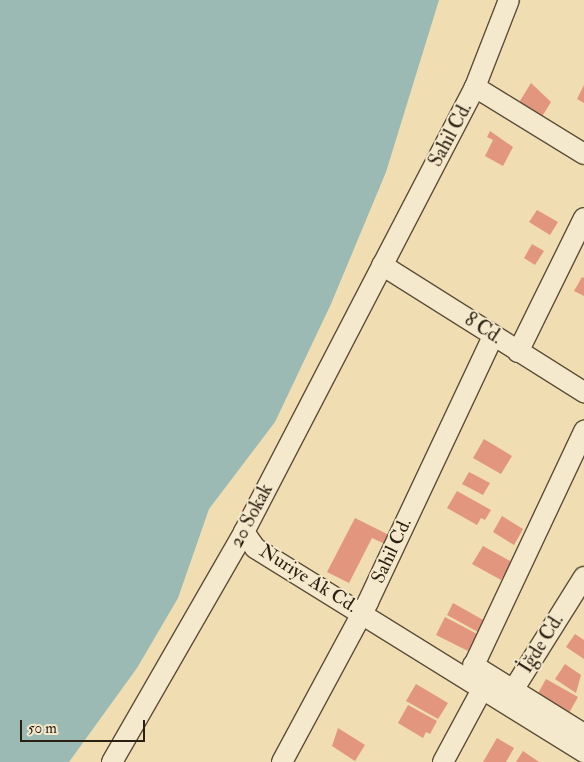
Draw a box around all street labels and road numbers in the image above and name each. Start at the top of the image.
street label: Sahil Cd. [425,99,477,171]
street label: 8 Cd. [460,309,506,349]
street label: 20 Sokak [226,480,278,552]
street label: Sahil Cd. [367,515,417,587]
street label: Nuriye Ak Cd. [255,540,361,618]
street label: İğde Cd. [515,610,569,678]

